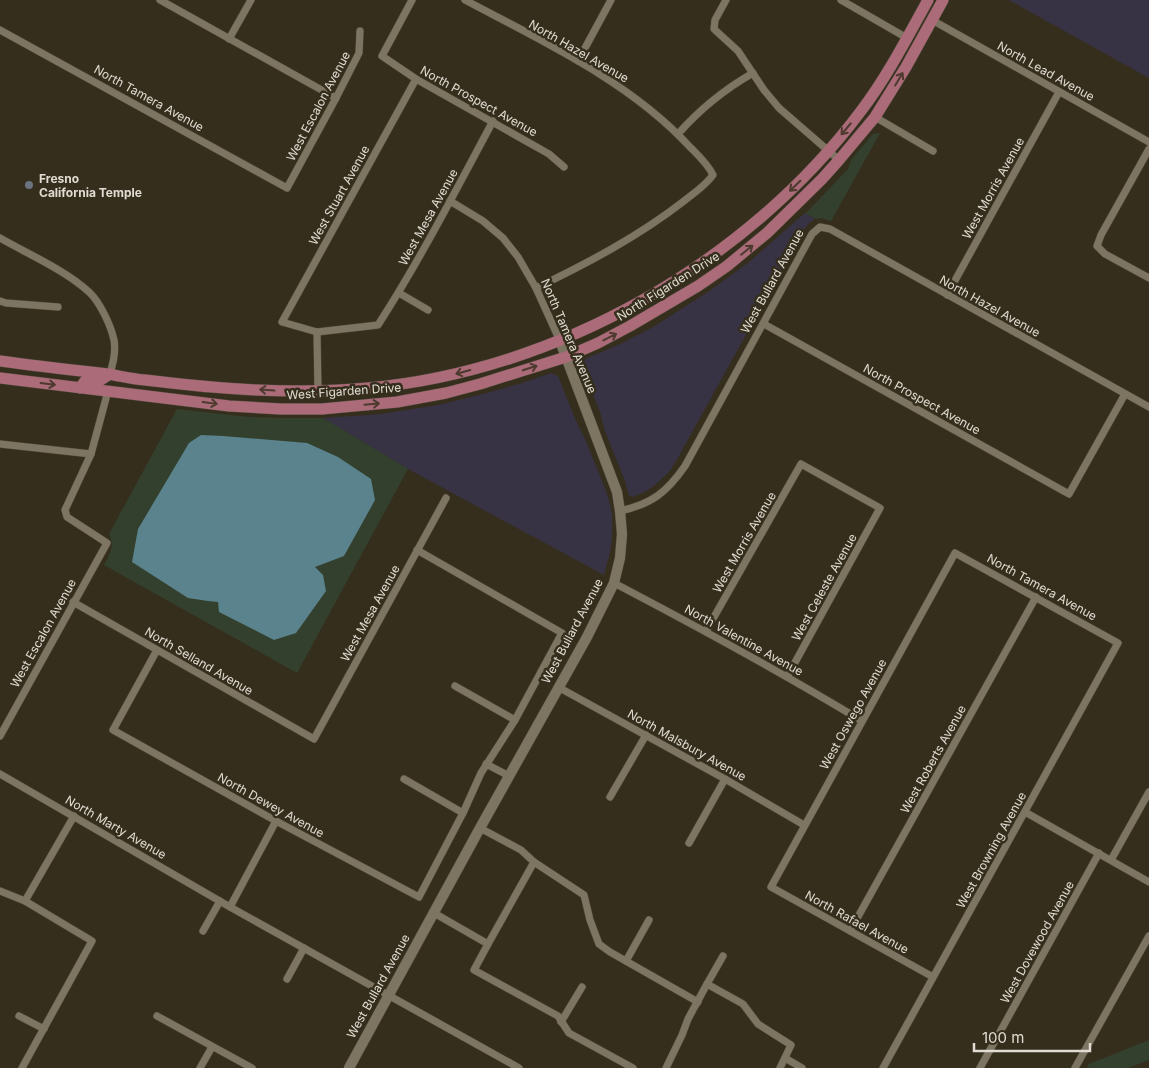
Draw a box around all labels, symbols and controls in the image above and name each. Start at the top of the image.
street label: North Hazel Avenue [526,16,632,86]
street label: North Lead Avenue [995,38,1097,104]
street label: West Escalon Avenue [283,49,353,163]
street label: North Tamera Avenue [91,62,207,134]
street label: North Prospect Avenue [418,63,540,139]
one-way arrow [894,72,904,86]
one-way arrow [840,123,851,136]
street label: West Morris Avenue [959,134,1027,242]
street label: West Stuart Avenue [305,143,373,247]
street label: West Mesa Avenue [395,166,461,268]
place label: Fresno California Temple [39,171,142,200]
marker: Fresno California Temple [23,179,35,191]
one-way arrow [788,180,801,192]
street label: West Bullard Avenue [737,226,807,336]
one-way arrow [740,244,753,255]
street label: North Figarden Drive [614,248,722,324]
street label: North Hazel Avenue [937,272,1043,340]
street label: North Tamera Avenue [538,276,600,396]
one-way arrow [602,332,617,341]
street label: North Prospect Avenue [861,361,983,437]
one-way arrow [521,363,537,373]
one-way arrow [456,368,472,377]
one-way arrow [40,379,56,389]
street label: West Figarden Drive [286,380,402,402]
one-way arrow [260,386,276,395]
one-way arrow [201,399,217,409]
one-way arrow [363,400,379,409]
street label: West Morris Avenue [709,489,779,595]
street label: West Celeste Avenue [788,531,860,643]
street label: North Tamera Avenue [984,551,1100,623]
street label: West Mesa Avenue [337,562,403,664]
street label: West Escalon Avenue [7,576,79,690]
street label: West Bullard Avenue [538,576,606,686]
street label: North Valentine Avenue [682,601,806,679]
street label: North Selland Avenue [142,624,256,698]
street label: West Oswego Avenue [816,656,890,772]
street label: West Roberts Avenue [897,702,969,816]
street label: North Malsbury Avenue [625,706,749,784]
street label: North Dewey Avenue [215,769,327,841]
street label: West Browning Avenue [953,789,1029,911]
street label: North Marty Avenue [63,792,169,862]
street label: West Dovewood Avenue [997,878,1077,1006]
street label: North Rafael Avenue [803,887,911,957]
street label: West Bullard Avenue [343,931,413,1041]
scale bar [974,1020,1090,1052]
text: 100 m [982,1028,1024,1047]

